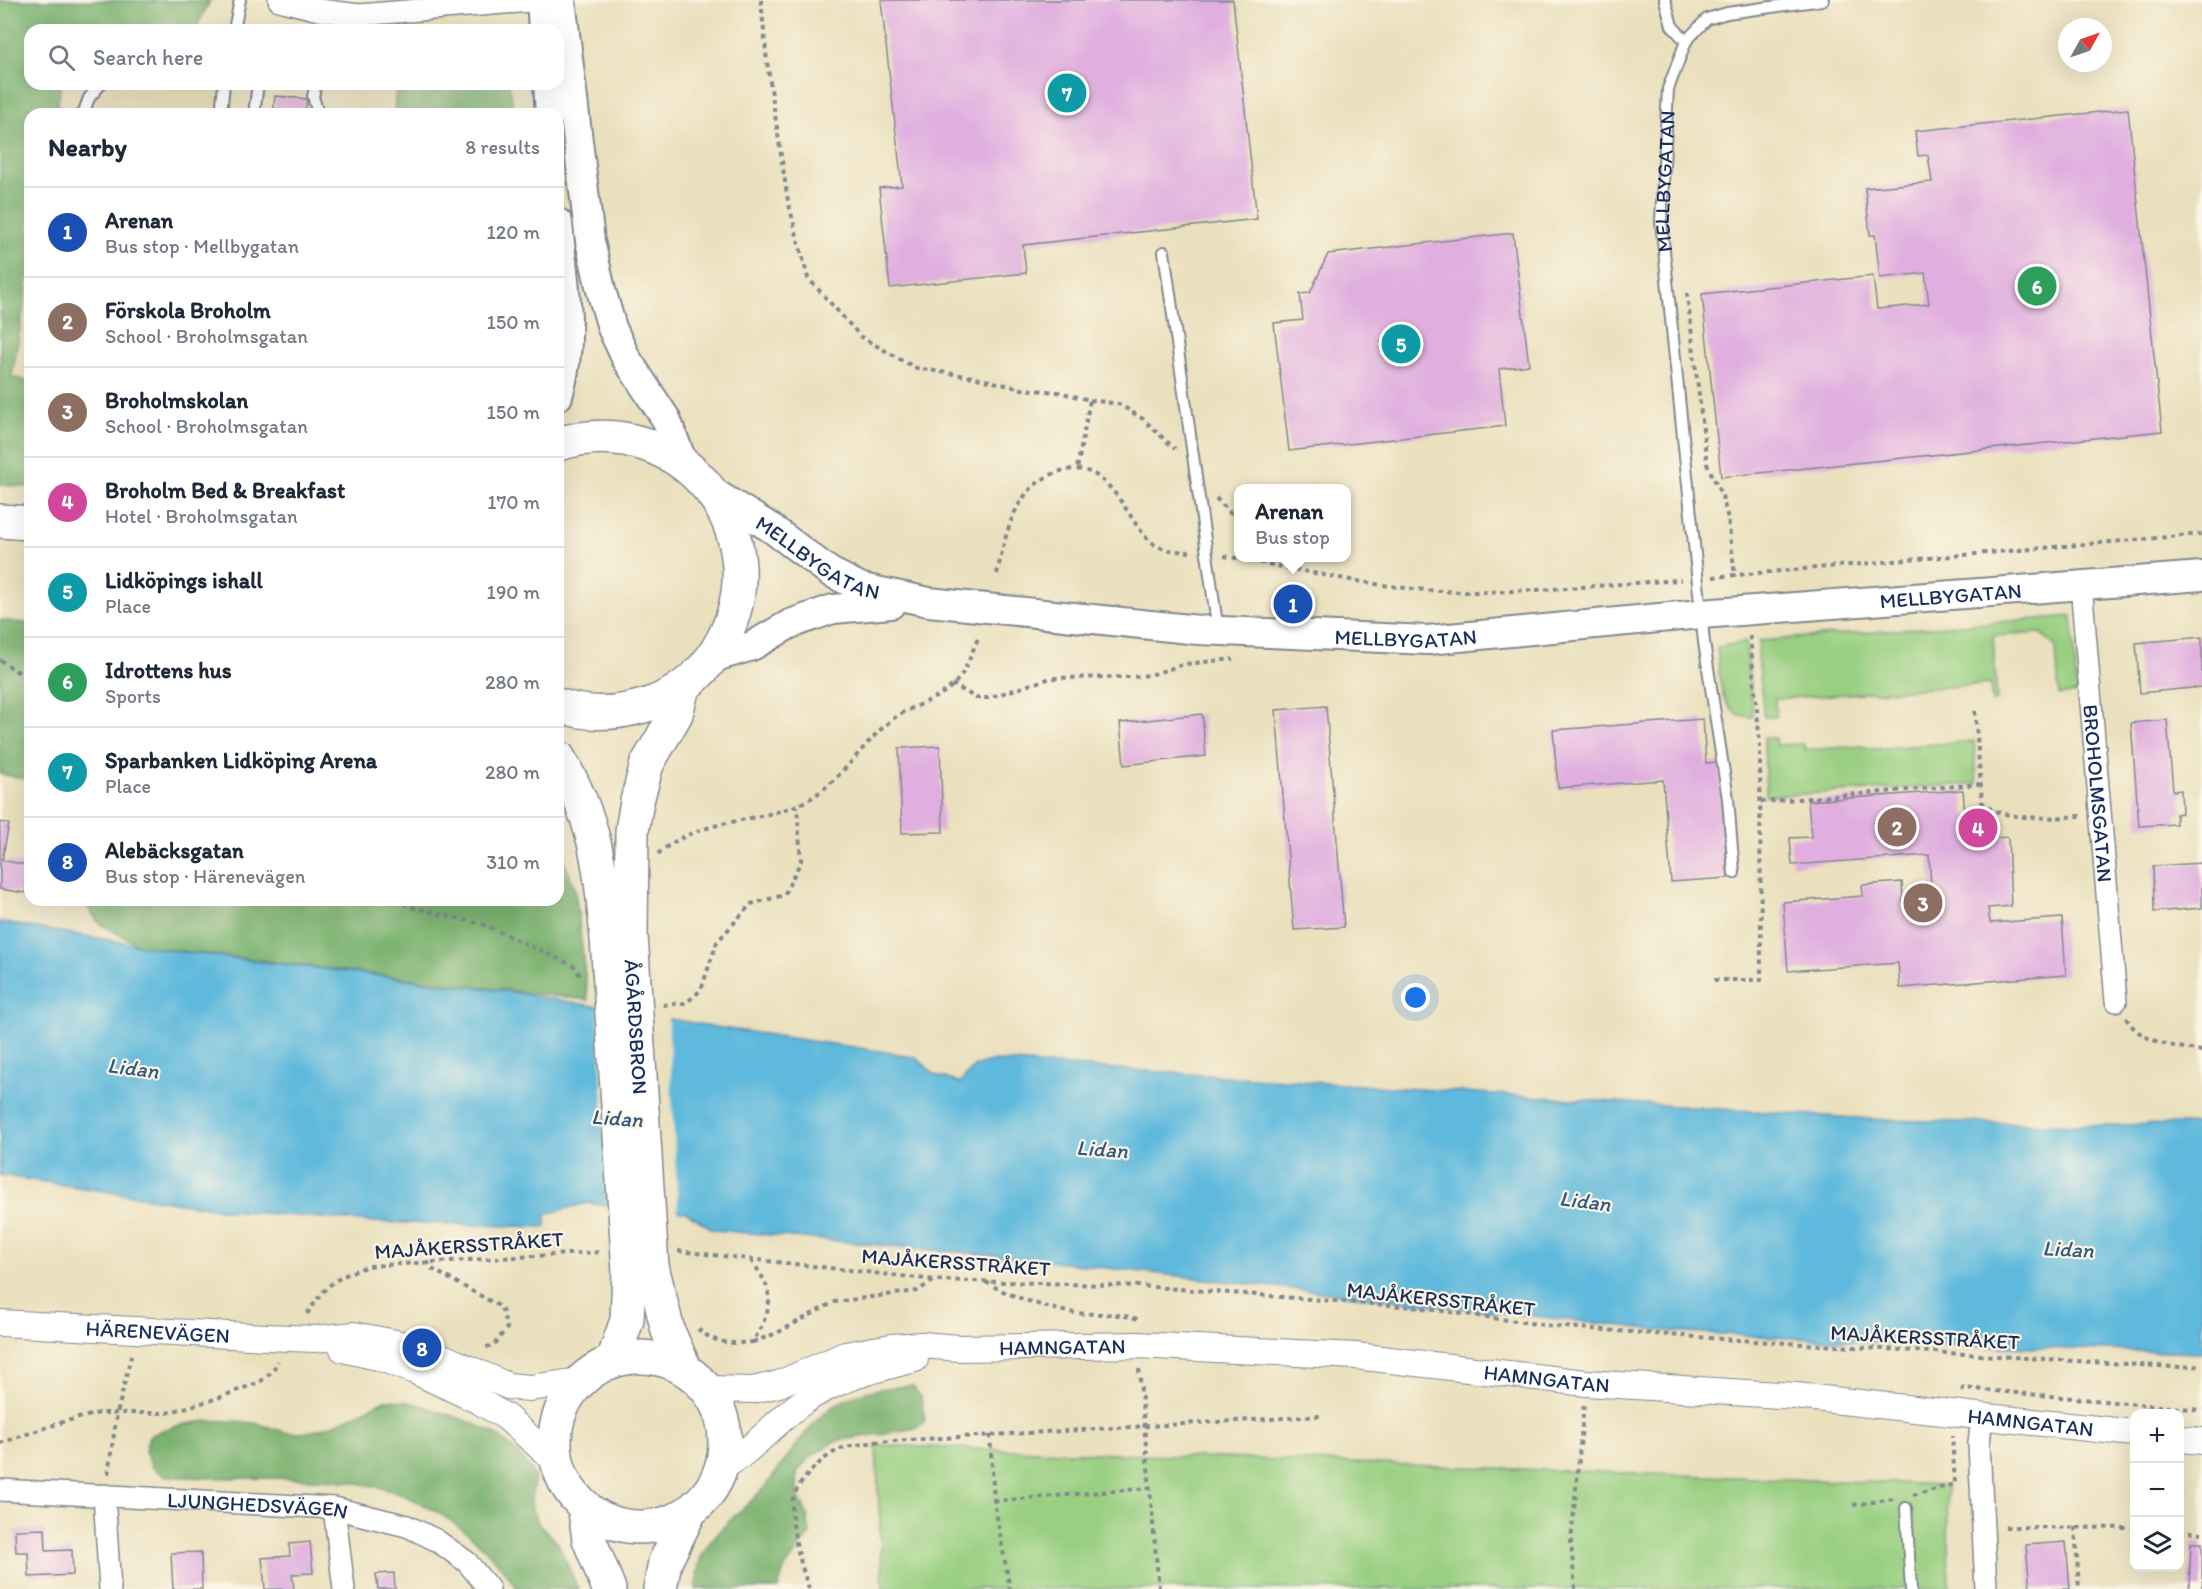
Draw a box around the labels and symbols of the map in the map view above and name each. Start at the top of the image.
north arrow [2058,18,2112,72]
pin: 7 [1048,70,1086,116]
street label: MELLBYGATAN [1648,110,1679,253]
pin: 6 [2018,264,2056,308]
pin: 5 [1382,322,1420,366]
street label: MELLBYGATAN [752,509,882,604]
street label: MELLBYGATAN [1879,577,2023,613]
pin: 1 [1274,582,1312,626]
street label: MELLBYGATAN [1334,623,1478,653]
street label: BROHOLMSGATAN [2079,703,2118,883]
pin: 2 [1878,804,1916,850]
pin: 4 [1958,806,1998,850]
pin: 3 [1904,880,1942,926]
street label: ÅGÅRDSBRON [620,958,654,1095]
your location [1401,983,1430,1012]
water label: Lidan [106,1051,160,1085]
water label: Lidan [590,1103,644,1133]
water label: Lidan [1075,1134,1129,1164]
water label: Lidan [1558,1184,1612,1218]
street label: MAJÅKERSSTRÅKET [374,1226,565,1264]
water label: Lidan [2042,1234,2095,1264]
street label: MAJÅKERSSTRÅKET [861,1243,1052,1281]
street label: MAJÅKERSSTRÅKET [1345,1277,1537,1321]
street label: HÄRENEVÄGEN [85,1315,230,1348]
street label: MAJÅKERSSTRÅKET [1830,1320,2021,1354]
pin: 8 [402,1326,442,1370]
street label: HAMNGATAN [999,1333,1126,1360]
street label: HAMNGATAN [1482,1359,1610,1397]
street label: HAMNGATAN [1966,1402,2095,1441]
street label: LJUNGHEDSVÄGEN [167,1487,351,1524]

